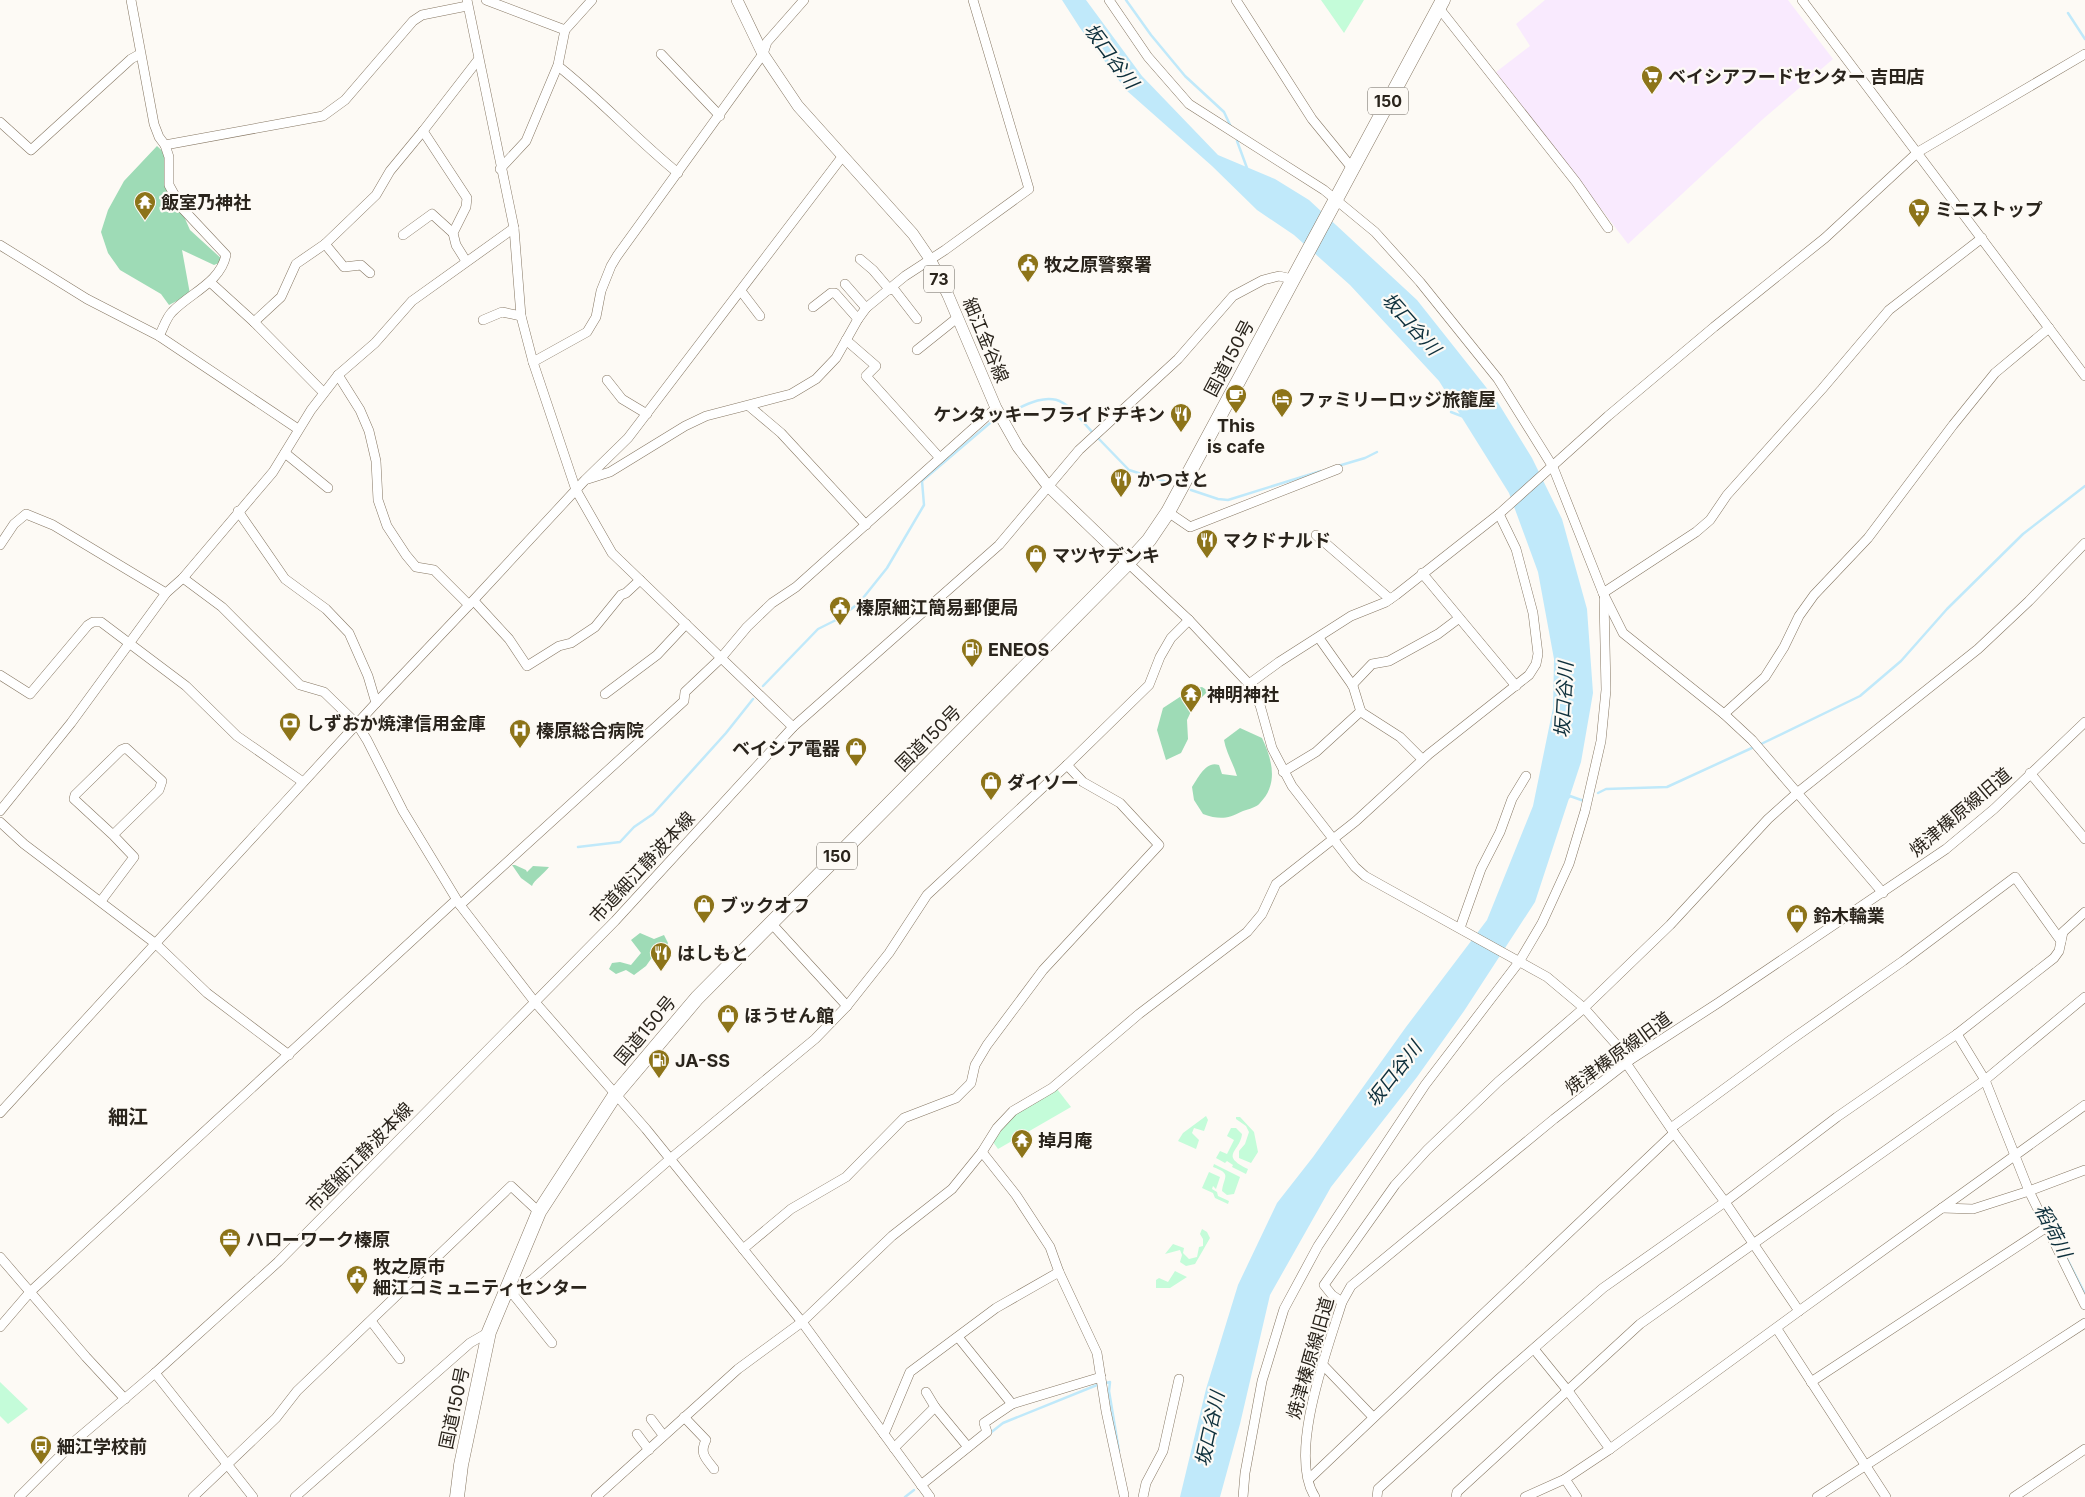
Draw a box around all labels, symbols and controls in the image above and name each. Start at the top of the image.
water label: 坂口谷川 [1079,19,1144,95]
supermarket icon: ベイシアフードセンター 吉田店 [1640,64,1664,95]
place label: ベイシアフードセンター 吉田店 [1668,66,1924,87]
road number: 150 [1368,88,1408,114]
temple icon: 飯室乃神社 [133,190,157,221]
place label: 飯室乃神社 [161,192,251,213]
supermarket icon: ミニストップ [1907,197,1931,228]
place label: ミニストップ [1935,199,2043,220]
public building icon: 牧之原警察署 [1016,252,1040,283]
place label: 牧之原警察署 [1044,254,1152,275]
road number: 73 [924,266,954,292]
water label: 坂口谷川 [1377,288,1446,361]
street label: 細江金谷線 [959,294,1013,386]
street label: 国道150号 [1200,316,1258,400]
cafe icon: This is cafe [1224,383,1248,414]
hotel icon: ファミリーロッジ旅籠屋 [1270,387,1294,418]
place label: ファミリーロッジ旅籠屋 [1298,389,1496,410]
restaurant icon: ケンタッキーフライドチキン [1169,402,1193,433]
place label: ケンタッキーフライドチキン [933,404,1165,425]
place label: This is cafe [1207,415,1265,457]
restaurant icon: かつさと [1109,467,1133,498]
place label: かつさと [1137,469,1209,490]
restaurant icon: マクドナルド [1195,528,1219,559]
place label: マクドナルド [1223,530,1331,551]
shop icon: マツヤデンキ [1024,543,1048,574]
place label: マツヤデンキ [1052,545,1160,566]
public building icon: 榛原細江簡易郵便局 [828,595,852,626]
place label: 榛原細江簡易郵便局 [856,597,1018,618]
fuel station icon: ENEOS [960,637,984,668]
place label: ENEOS [988,639,1049,660]
water label: 坂口谷川 [1551,659,1578,739]
temple icon: 神明神社 [1179,682,1203,713]
place label: 神明神社 [1207,684,1279,705]
street label: 国道150号 [891,701,965,775]
bank icon: しずおか焼津信用金庫 [278,711,302,742]
place label: しずおか焼津信用金庫 [306,713,486,734]
hospital icon: 榛原総合病院 [508,718,532,749]
place label: 榛原総合病院 [536,720,644,741]
shop icon: ベイシア電器 [844,736,868,767]
place label: ベイシア電器 [732,738,840,759]
street label: 焼津榛原線旧道 [1905,763,2015,861]
shop icon: ダイソー [979,770,1003,801]
place label: ダイソー [1007,772,1079,793]
street label: 市道細江静波本線 [585,807,699,927]
road number: 150 [817,842,857,869]
shop icon: ブックオフ [692,893,716,924]
place label: ブックオフ [720,895,810,916]
shop icon: 鈴木輪業 [1785,903,1809,934]
place label: 鈴木輪業 [1813,905,1885,926]
restaurant icon: はしもと [649,941,673,972]
place label: はしもと [677,943,749,964]
street label: 国道150号 [610,991,680,1069]
shop icon: ほうせん館 [716,1003,740,1034]
place label: ほうせん館 [744,1005,834,1026]
street label: 焼津榛原線旧道 [1561,1007,1675,1099]
water label: 坂口谷川 [1362,1035,1428,1111]
fuel station icon: JA-SS [647,1048,671,1079]
place label: JA-SS [675,1050,730,1071]
street label: 市道細江静波本線 [301,1098,417,1216]
district label: 細江 [108,1105,148,1129]
temple icon: 掉月庵 [1010,1128,1034,1159]
place label: 掉月庵 [1038,1130,1092,1151]
water label: 稻荷川 [2030,1200,2077,1263]
office icon: ハローワーク榛原 [218,1227,242,1258]
place label: ハローワーク榛原 [246,1229,390,1250]
place label: 牧之原市 細江コミュニティセンター [373,1256,588,1298]
public building icon: 牧之原市 細江コミュニティセンター [345,1264,369,1295]
street label: 焼津榛原線旧道 [1283,1295,1337,1421]
street label: 国道150号 [435,1365,473,1451]
water label: 坂口谷川 [1191,1387,1230,1469]
bus stop icon: 細江学校前 [29,1434,53,1465]
place label: 細江学校前 [57,1436,147,1457]

